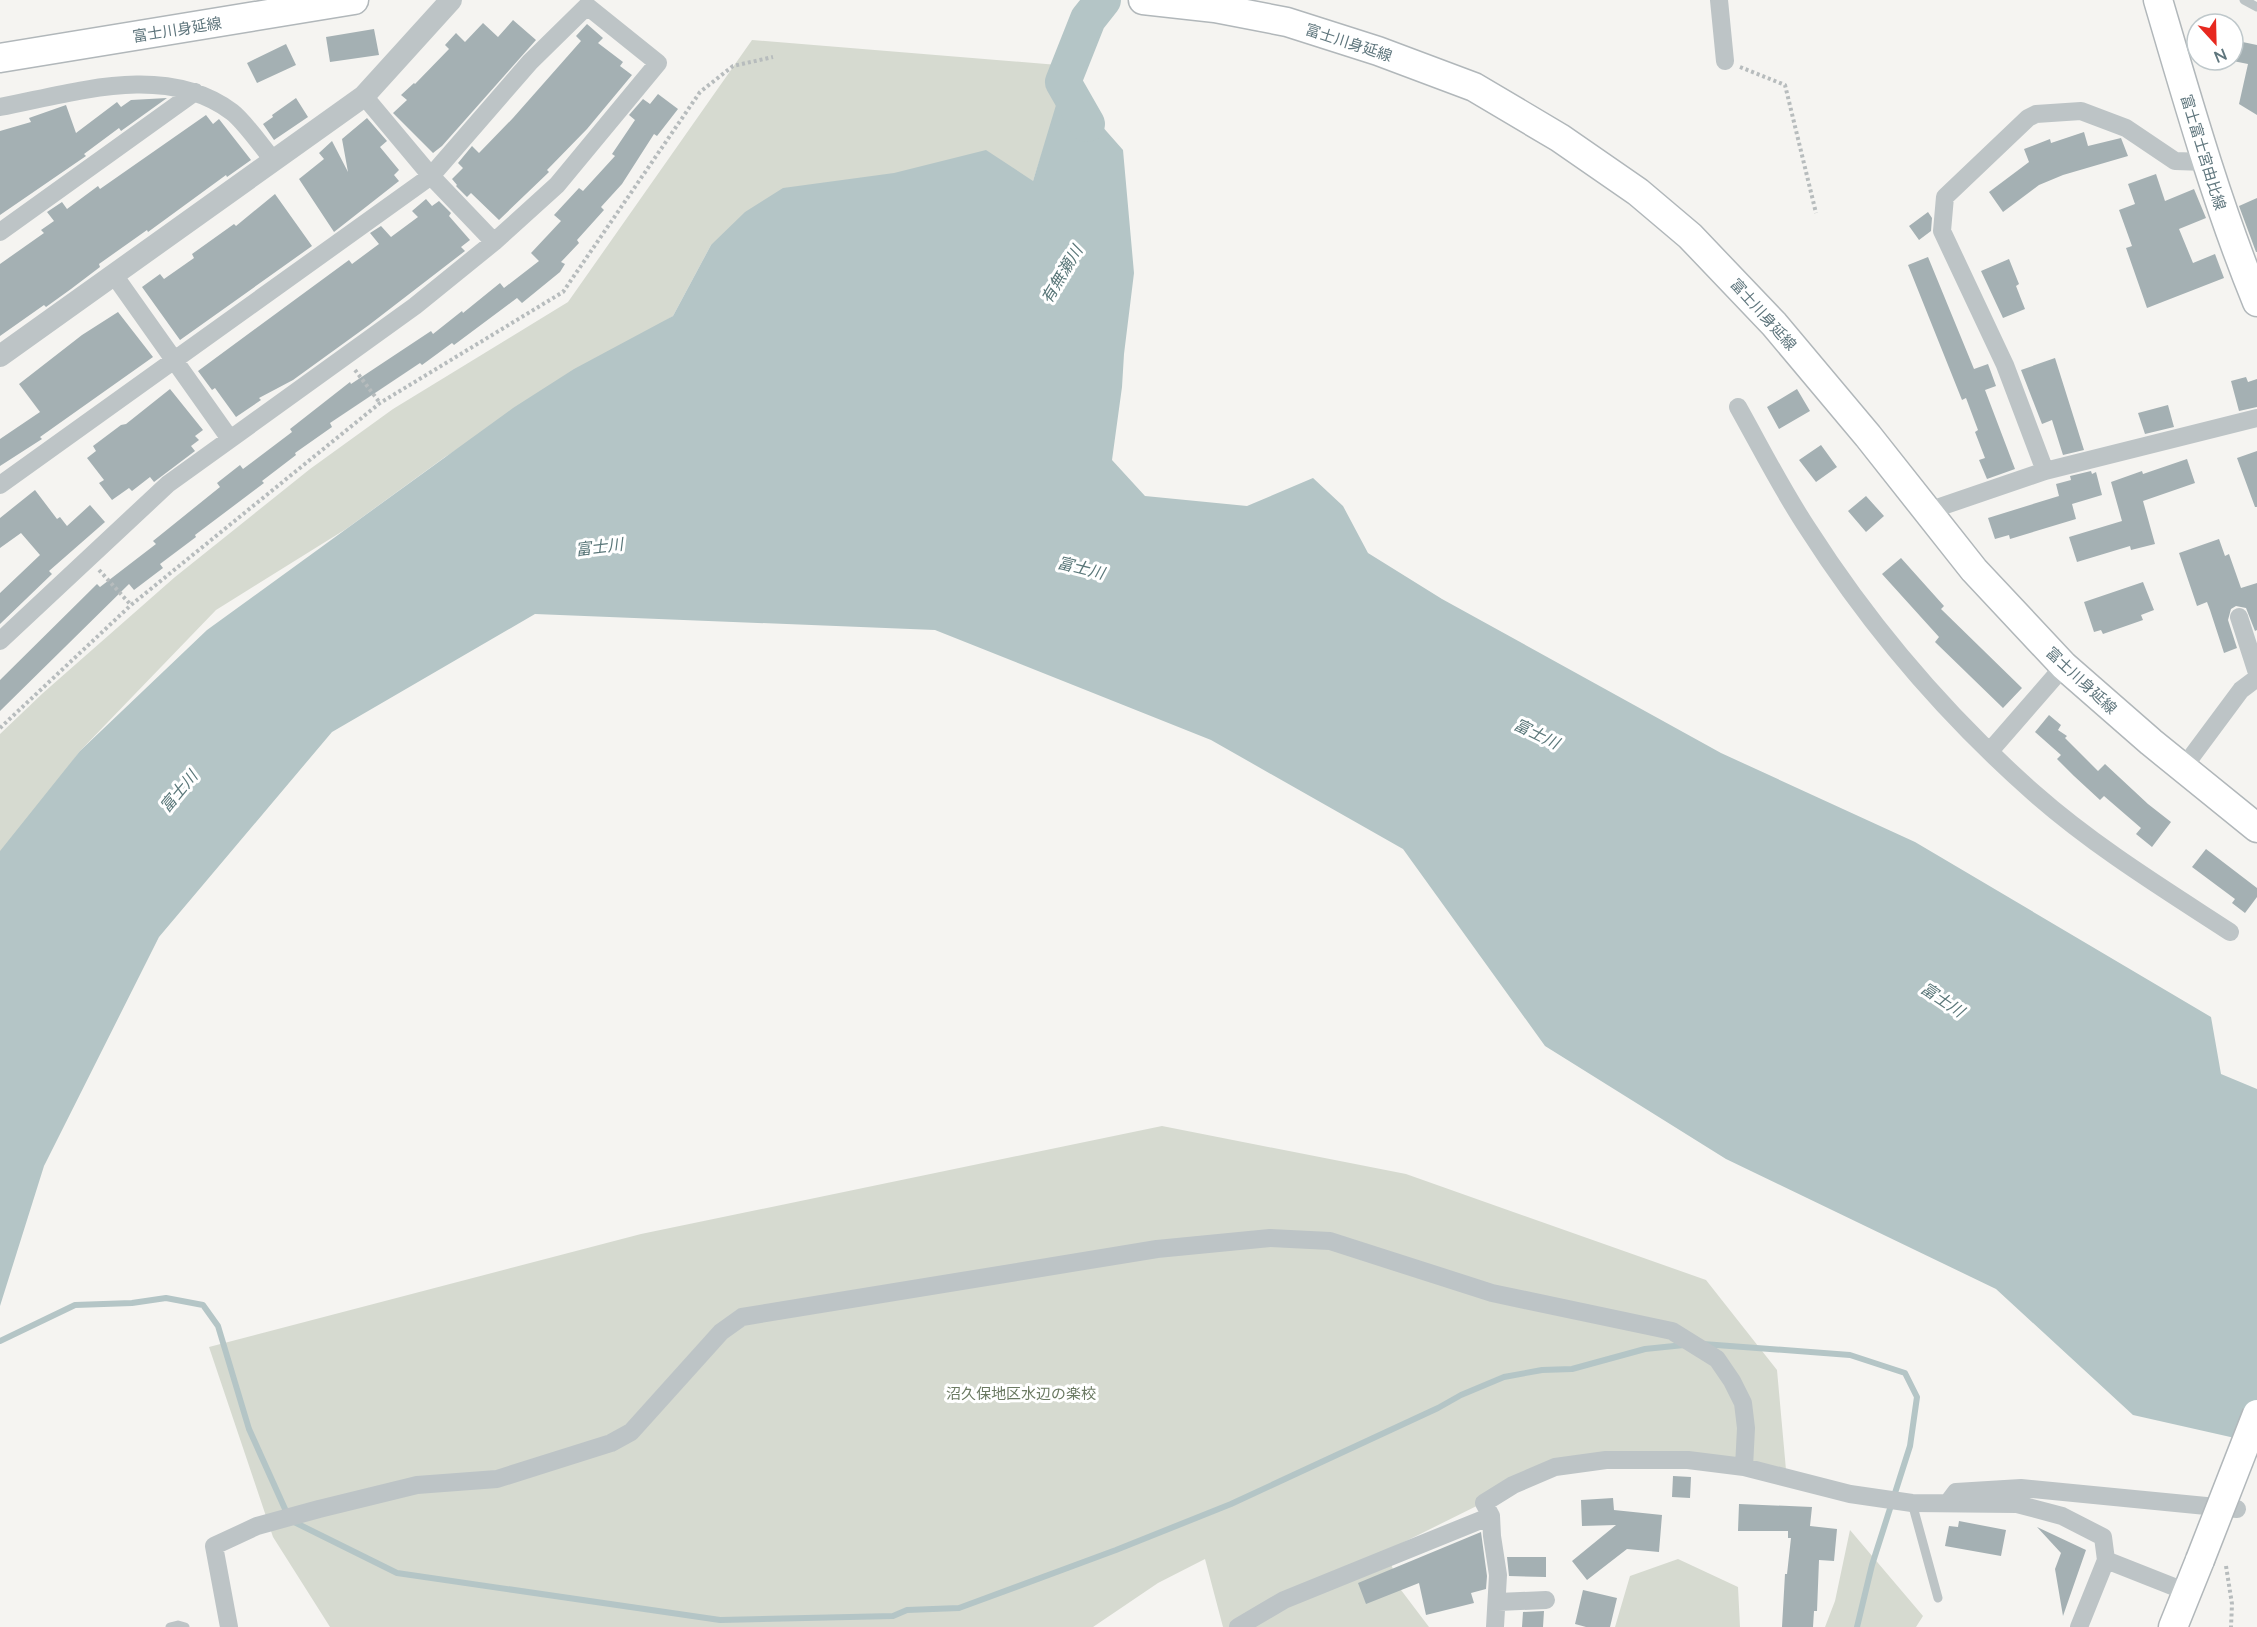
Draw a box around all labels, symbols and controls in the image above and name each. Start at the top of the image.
north arrow [2185,12,2245,72]
street label: 富士川身延線 [131,13,223,45]
street label: 富士川身延線 [1303,20,1395,64]
text: N [2212,45,2230,67]
street label: 富士富士宮由比線 [2178,92,2230,212]
water label: 有無瀬川 [1036,240,1087,306]
street label: 富士川身延線 [1727,275,1801,353]
water label: 富士川 [574,533,626,558]
water label: 富士川 [1055,552,1109,583]
street label: 富士川身延線 [2043,643,2121,717]
water label: 富士川 [1511,714,1565,753]
water label: 富士川 [155,765,202,815]
water label: 富士川 [1918,978,1970,1021]
park label: 沼久保地区水辺の楽校 [946,1384,1096,1402]

